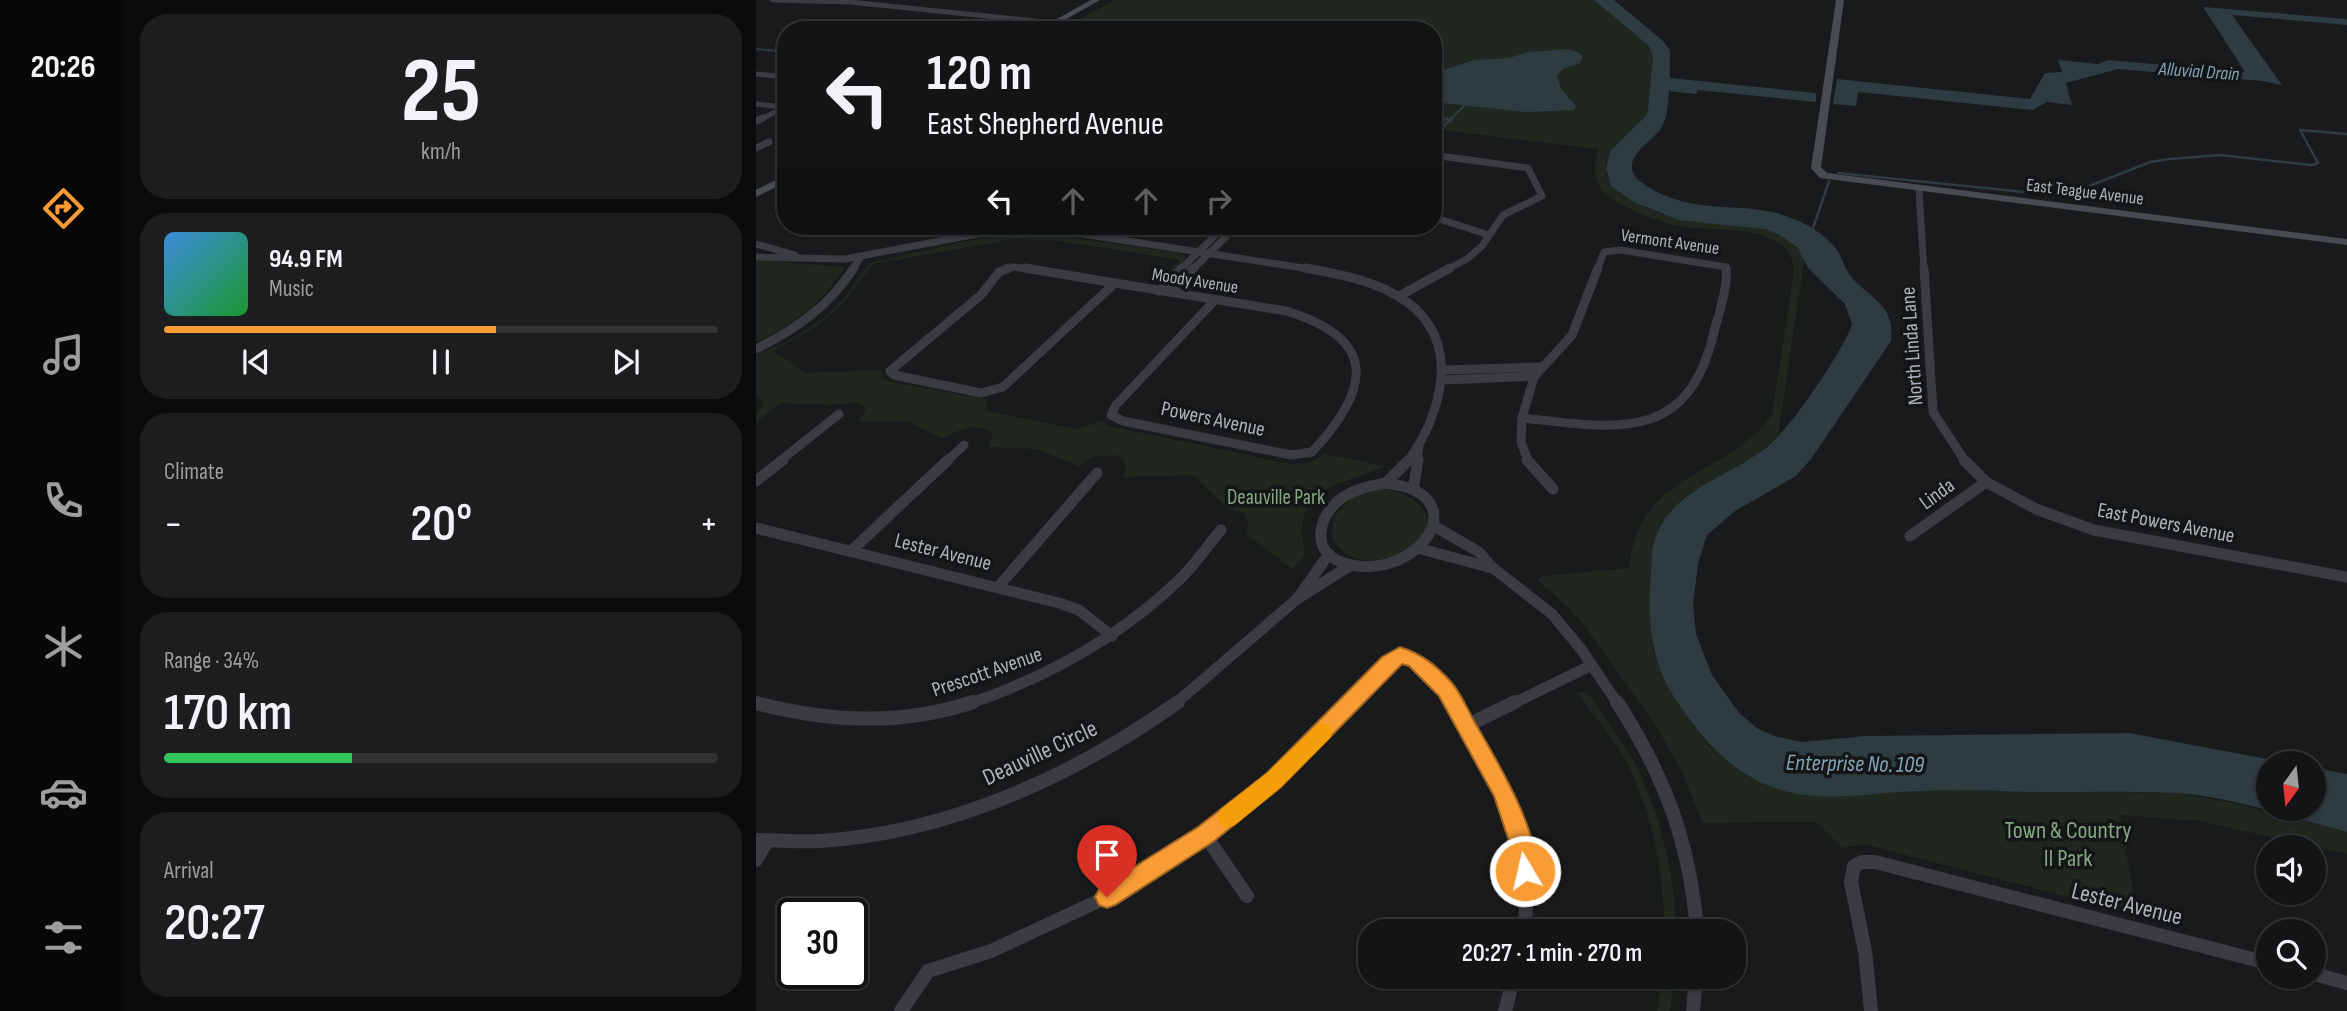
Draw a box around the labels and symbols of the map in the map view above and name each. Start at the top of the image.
water label: Alluvial Drain [2157,58,2240,86]
street label: East Teague Avenue [2025,174,2145,210]
street label: Vermont Avenue [1619,225,1721,259]
street label: Moody Avenue [1150,264,1240,298]
street label: North Linda Lane [1895,286,1929,406]
street label: Powers Avenue [1159,396,1267,442]
street label: Linda [1914,473,1960,515]
park label: Deauville Park [1227,485,1325,510]
street label: East Powers Avenue [2095,497,2237,549]
street label: Lester Avenue [892,528,994,576]
street label: Prescott Avenue [929,641,1045,703]
street label: Deauville Circle [978,714,1102,792]
water label: Enterprise No. 109 [1786,749,1925,779]
north arrow [2256,751,2326,821]
park label: Town & Country II Park [2004,816,2132,873]
pin [1077,825,1137,897]
position arrow [1488,834,1562,908]
street label: Lester Avenue [2069,876,2185,932]
speed limit sign: 30 [777,898,868,989]

